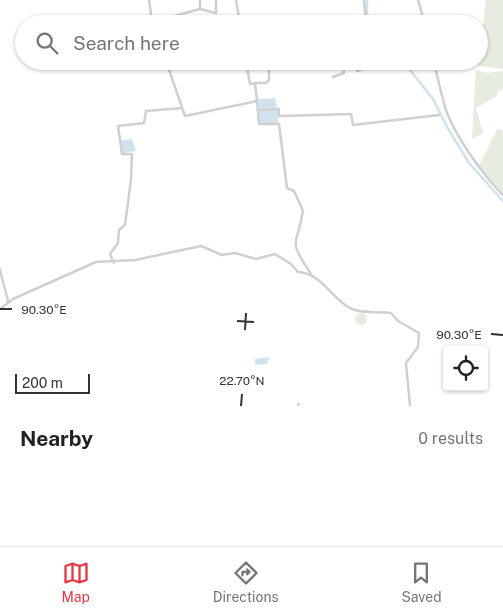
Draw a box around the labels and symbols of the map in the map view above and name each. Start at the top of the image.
text: 90.30°E [21,303,67,317]
text: 90.30°E [436,328,482,342]
scale bar [15,371,90,394]
text: 22.70°N [219,374,265,388]

